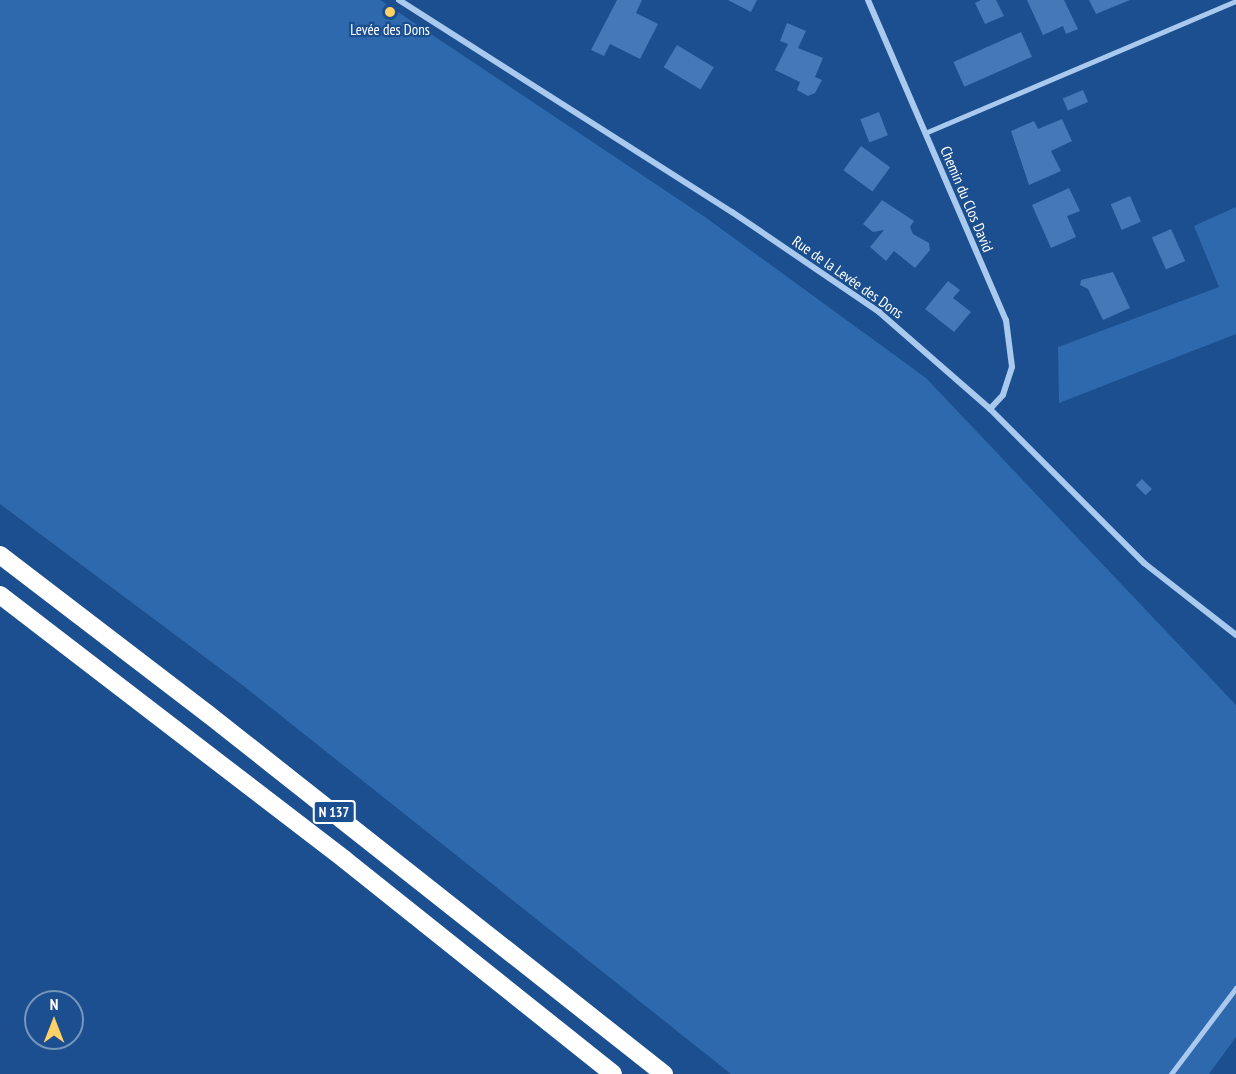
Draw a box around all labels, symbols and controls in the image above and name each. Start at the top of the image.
marker: Levée des Dons [383,5,397,19]
place label: Levée des Dons [350,21,430,39]
street label: Chemin du Clos David [937,143,997,255]
street label: Rue de la Levée des Dons [789,232,907,322]
road number: N 137 [312,801,356,823]
north arrow [24,990,84,1050]
text: N [50,994,58,1014]

